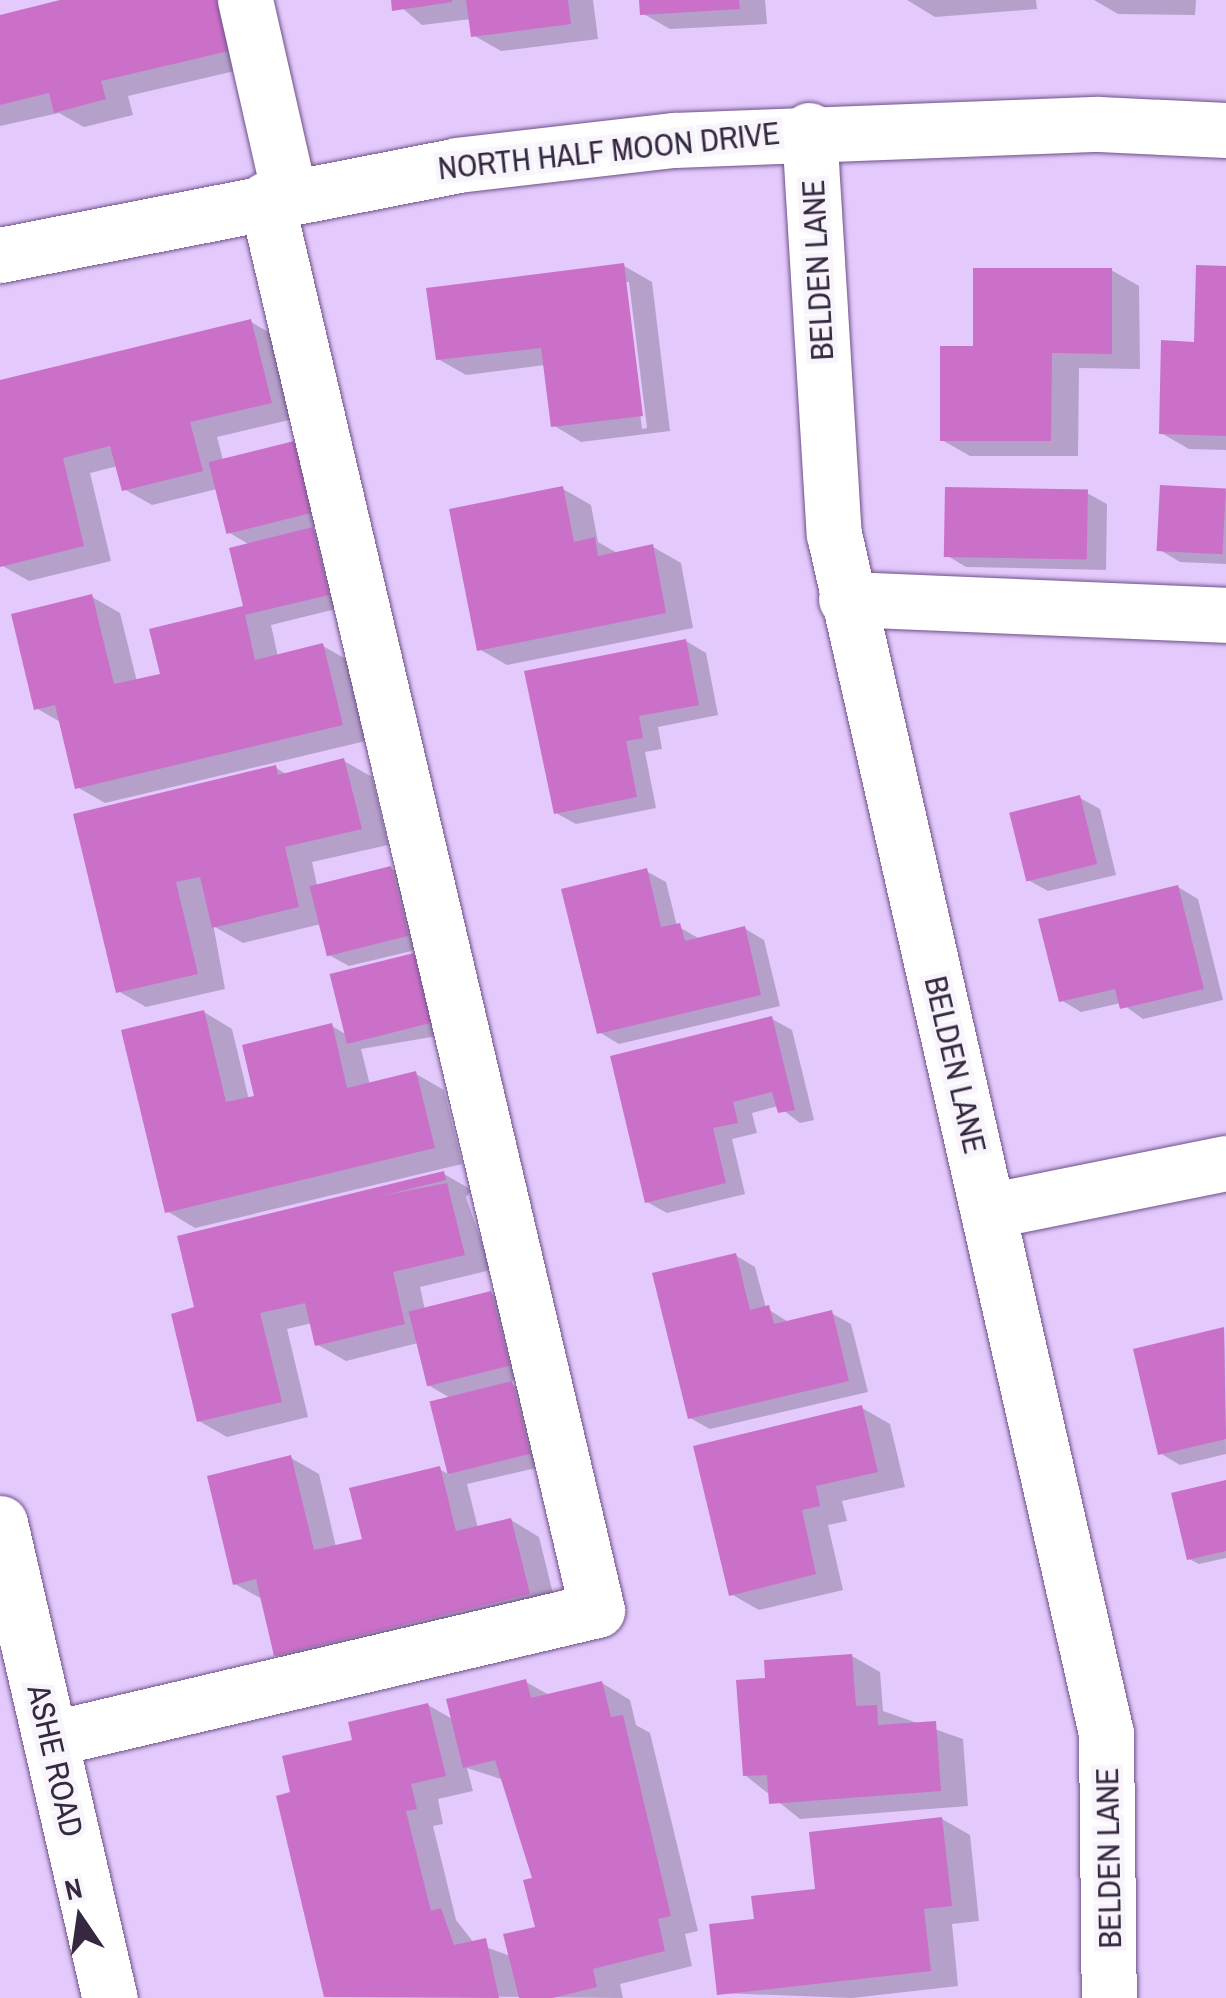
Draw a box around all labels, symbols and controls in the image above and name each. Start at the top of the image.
street label: NORTH HALF MOON DRIVE [436,114,782,188]
street label: BELDEN LANE [794,179,842,361]
street label: BELDEN LANE [916,973,994,1157]
street label: ASHE ROAD [19,1681,91,1841]
street label: BELDEN LANE [1088,1767,1130,1949]
north arrow [30,1868,130,1968]
text: N [61,1868,86,1909]

